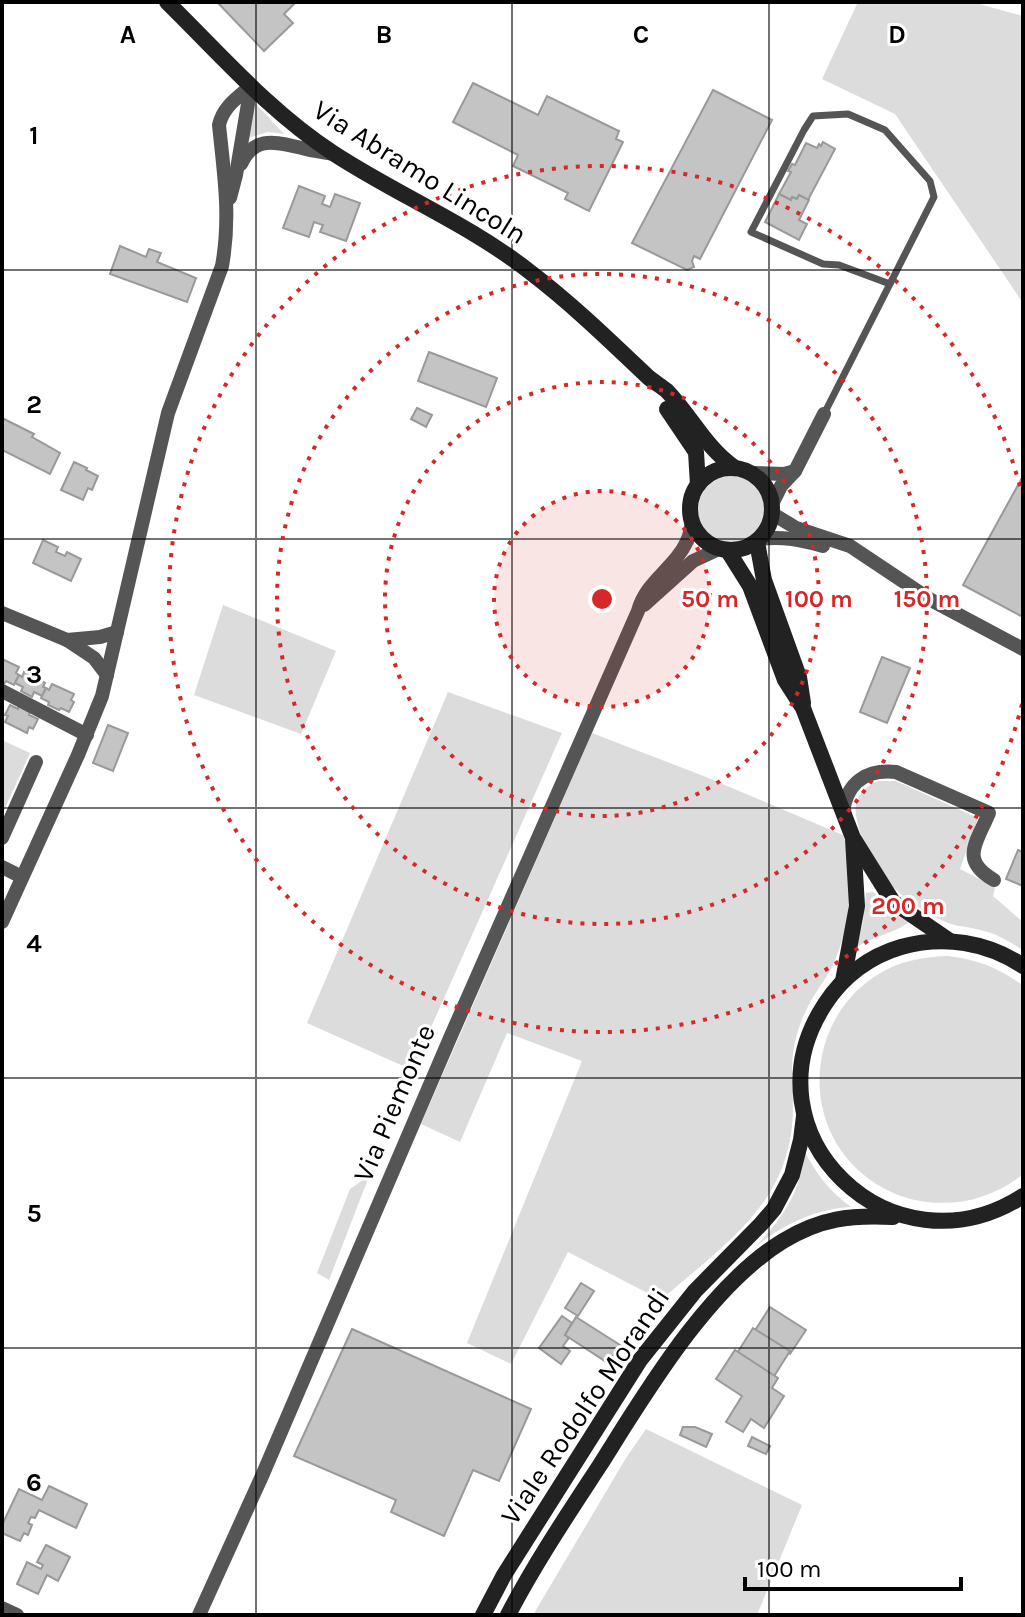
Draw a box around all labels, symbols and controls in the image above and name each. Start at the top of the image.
text: A [120,19,136,50]
text: B [376,19,392,50]
text: C [633,19,649,50]
text: D [888,19,906,50]
street label: Via Abramo Lincoln [307,93,533,251]
text: 1 [29,120,39,151]
text: 2 [26,389,42,420]
centre of rings [588,585,616,613]
text: 50 m [681,585,739,613]
text: 100 m [785,585,853,613]
text: 150 m [894,585,960,613]
text: 3 [26,659,42,690]
text: 200 m [871,892,945,920]
text: 4 [26,928,42,959]
street label: Via Piemonte [346,1019,442,1187]
text: 5 [26,1198,42,1229]
street label: Viale Rodolfo Morandi [493,1281,677,1531]
text: 6 [26,1467,42,1498]
scale bar [745,1541,961,1591]
text: 100 m [757,1555,822,1583]

